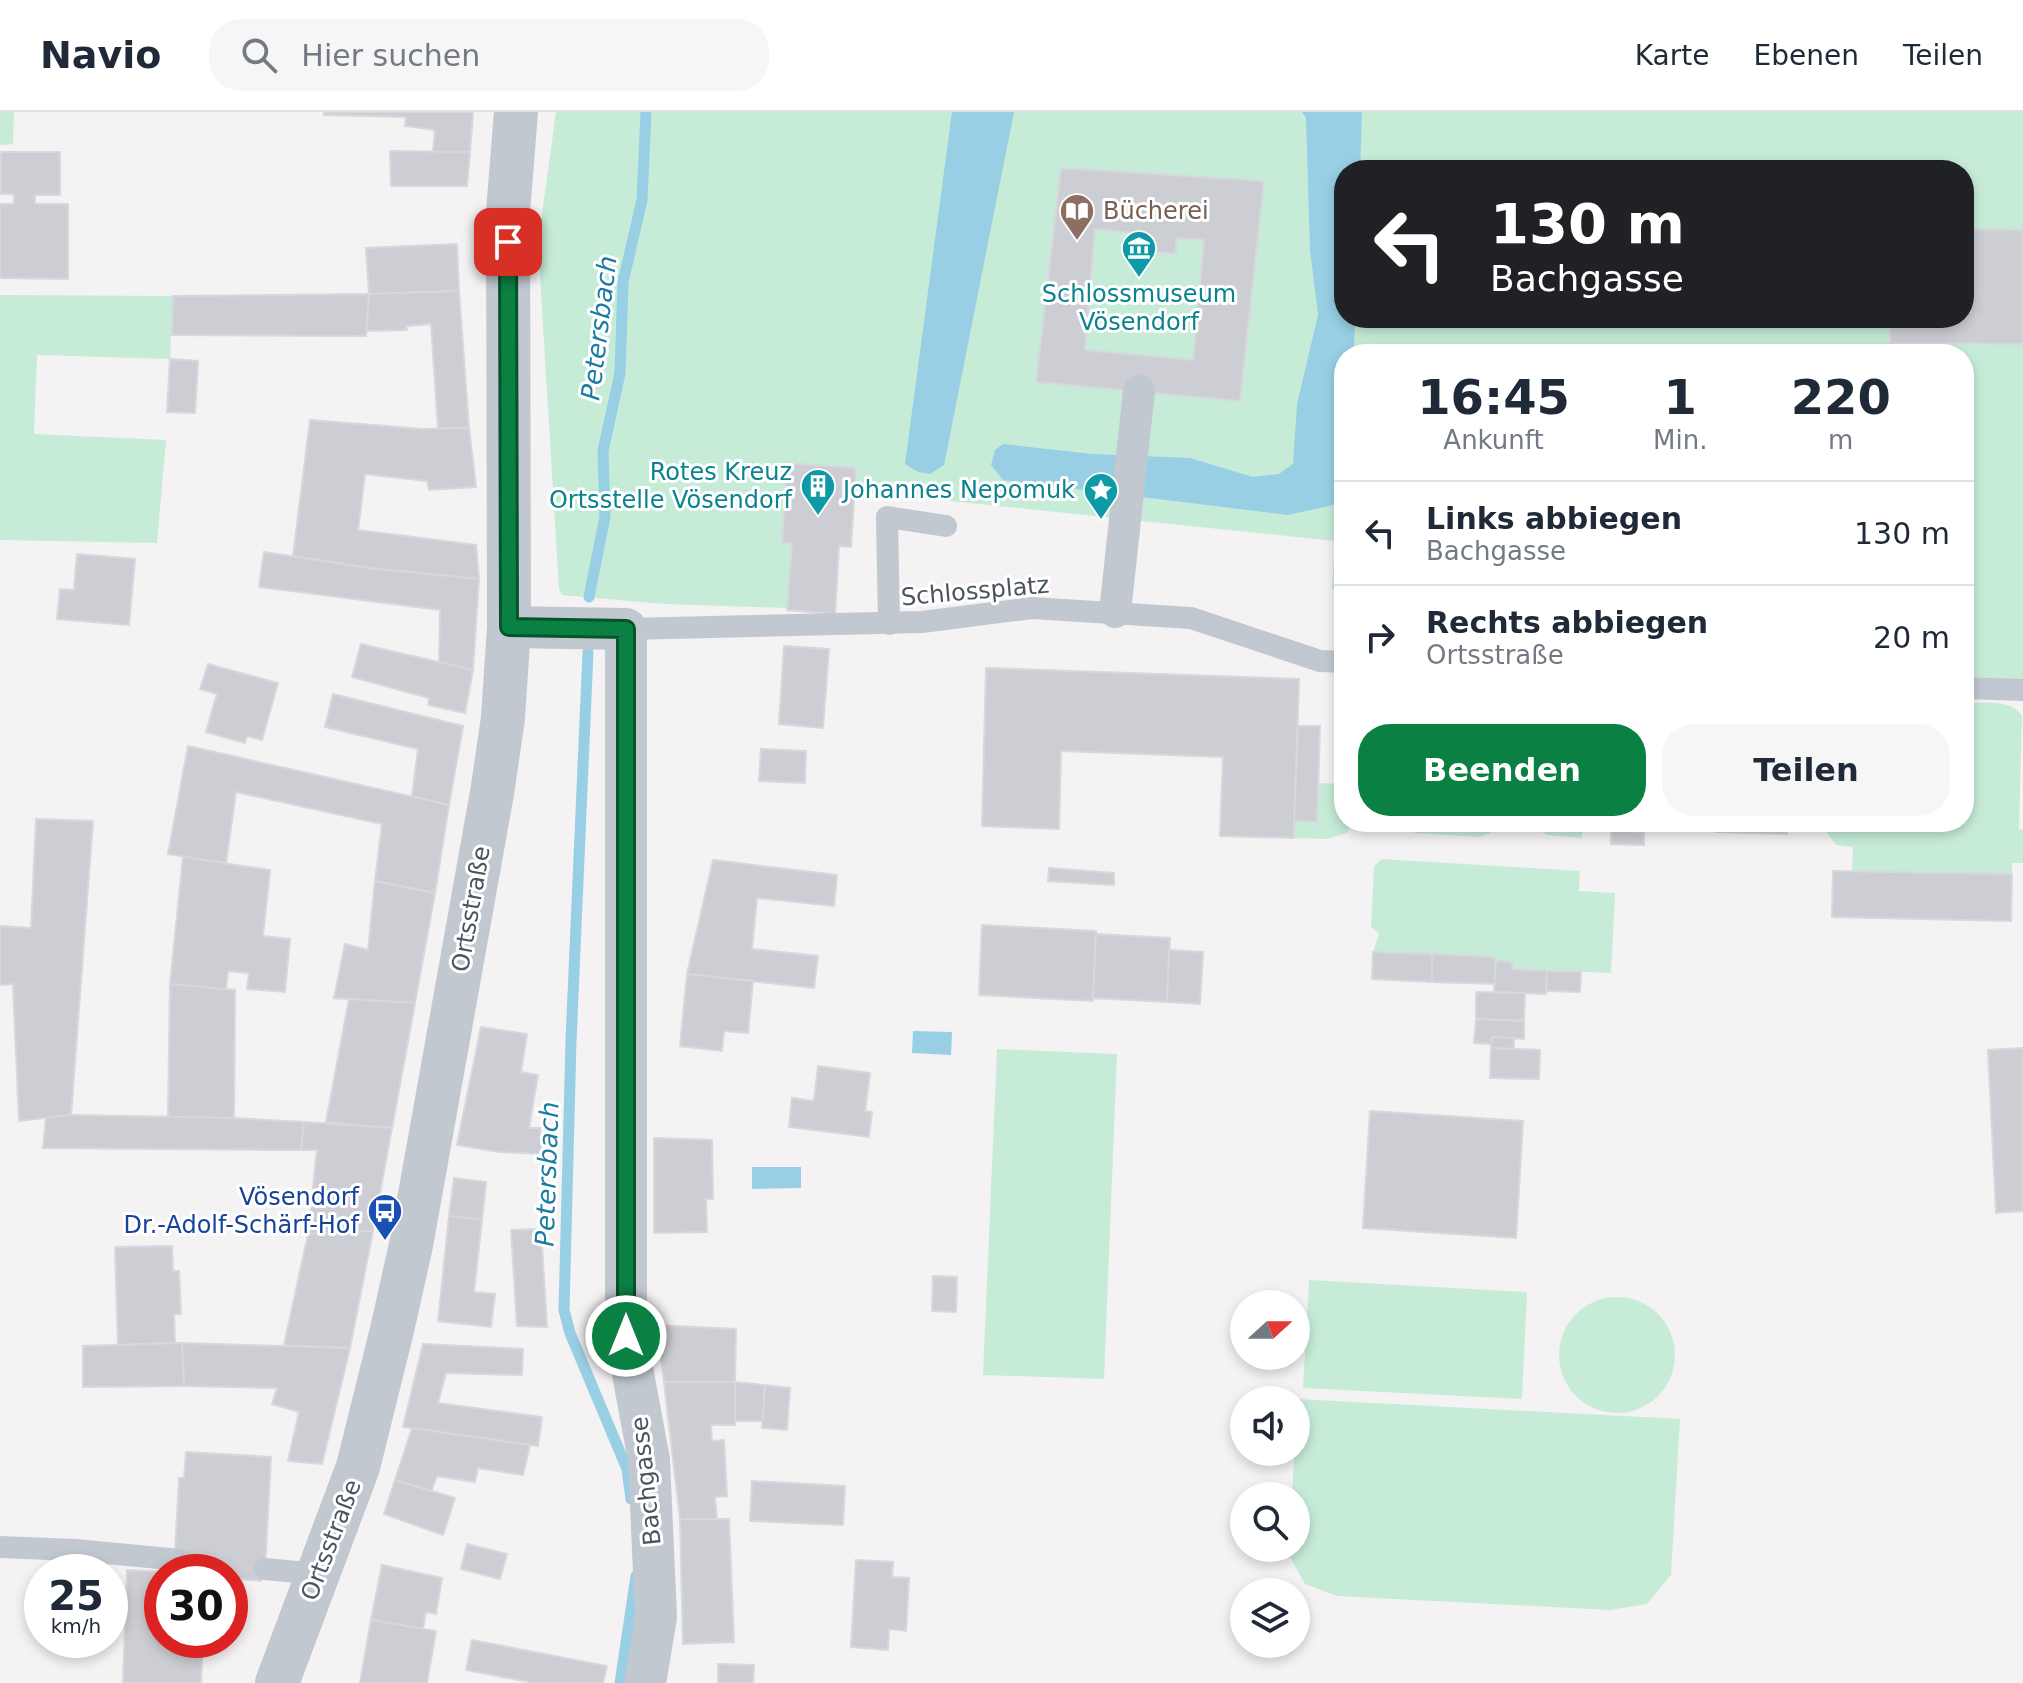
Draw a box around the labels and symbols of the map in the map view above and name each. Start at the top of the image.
library icon: Bücherei [1058,192,1096,242]
place label: Bücherei [1103,197,1209,225]
pin [474,208,542,276]
museum icon: Schlossmuseum Vösendorf [1120,229,1158,279]
water label: Petersbach [575,254,623,402]
place label: Schlossmuseum Vösendorf [1042,280,1236,336]
place label: Rotes Kreuz Ortsstelle Vösendorf [549,458,793,514]
building icon: Rotes Kreuz Ortsstelle Vösendorf [799,467,837,517]
place icon: Johannes Nepomuk [1082,471,1120,521]
place label: Johannes Nepomuk [841,476,1075,504]
street label: Schlossplatz [900,571,1050,611]
street label: Ortsstraße [446,844,496,974]
water label: Petersbach [529,1101,565,1247]
place label: Vösendorf Dr.-Adolf-Schärf-Hof [124,1183,360,1239]
bus stop icon: Vösendorf Dr.-Adolf-Schärf-Hof [366,1192,404,1242]
north arrow [1230,1290,1310,1370]
position arrow [584,1294,668,1378]
street label: Bachgasse [625,1415,667,1547]
street label: Ortsstraße [295,1476,367,1604]
speed limit sign: 30 [144,1554,248,1658]

